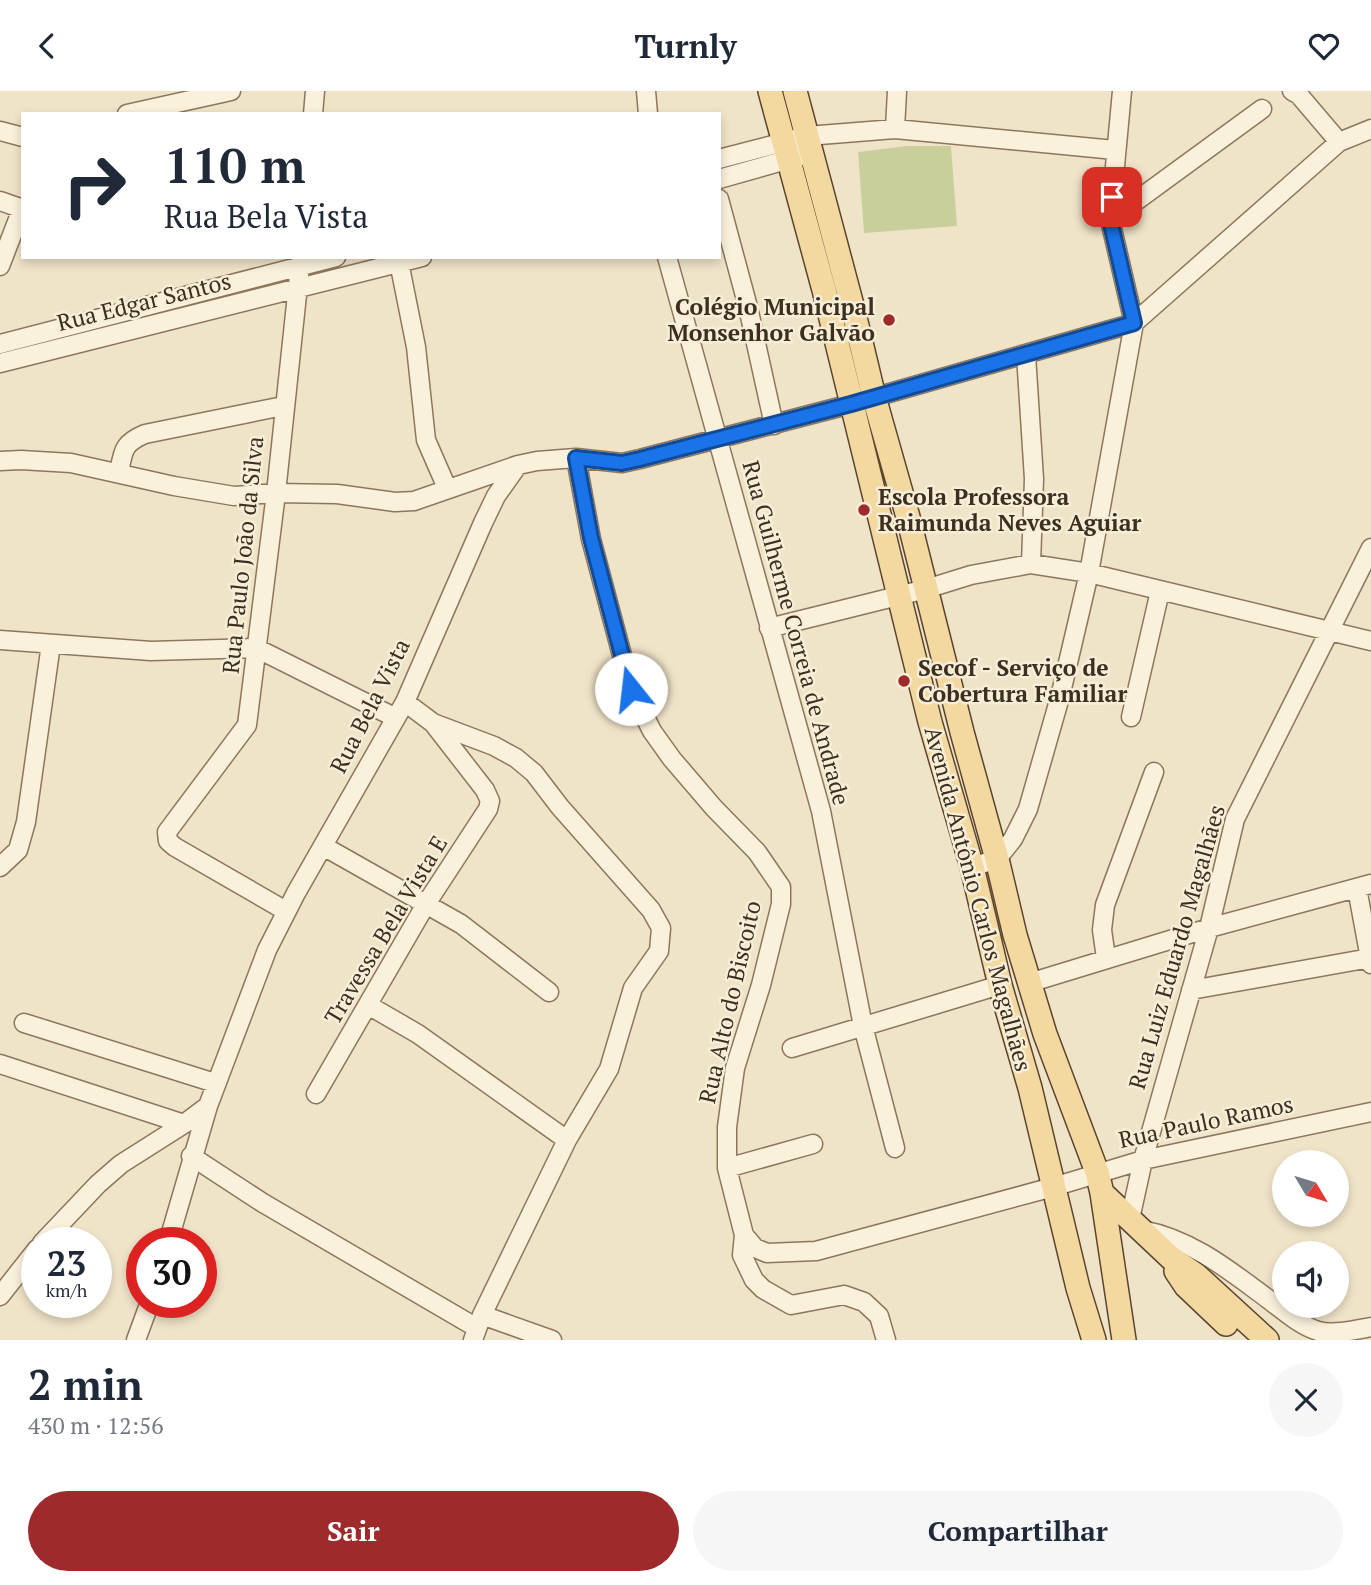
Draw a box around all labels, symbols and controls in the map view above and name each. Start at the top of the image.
text: Turnly [634,25,737,67]
icon: back [28,27,66,65]
icon: heart [1305,27,1343,65]
text: 110 m [164,132,306,197]
icon: right [49,140,140,231]
pin [1082,167,1142,227]
icon: arrive [1093,178,1131,216]
text: Rua Bela Vista [164,195,369,237]
street label: Rua Edgar Santos [54,265,234,338]
place label: Colégio Municipal Monsenhor Galvão [667,291,875,348]
marker: Colégio Municipal Monsenhor Galvão [881,312,897,328]
street label: Rua Paulo João da Silva [215,434,270,675]
street label: Rua Guilherme Correia de Andrade [735,457,857,809]
place label: Escola Professora Raimunda Neves Aguiar [878,481,1141,538]
marker: Escola Professora Raimunda Neves Aguiar [856,502,872,518]
street label: Rua Bela Vista [322,633,417,778]
position arrow [594,652,668,726]
place label: Secof - Serviço de Cobertura Familiar [918,652,1127,709]
marker: Secof - Serviço de Cobertura Familiar [896,673,912,689]
street label: Avenida Antônio Carlos Magalhães [917,723,1039,1075]
street label: Rua Luiz Eduardo Magalhães [1121,801,1232,1093]
street label: Travessa Bela Vista E [317,830,454,1030]
street label: Rua Alto do Biscoito [691,897,768,1106]
street label: Rua Paulo Ramos [1116,1088,1296,1155]
north arrow [1272,1150,1349,1227]
map controls [1272,1150,1349,1318]
speed limit sign: 30 [126,1227,217,1318]
text: 23 [47,1240,86,1286]
button: sound [1272,1241,1349,1318]
text: km/h [46,1278,87,1302]
text: 2 min [28,1356,143,1412]
button: close [1269,1363,1343,1437]
text: 430 m · 12:56 [28,1410,163,1441]
button: Sair [28,1491,679,1571]
button: Compartilhar [693,1491,1343,1571]

